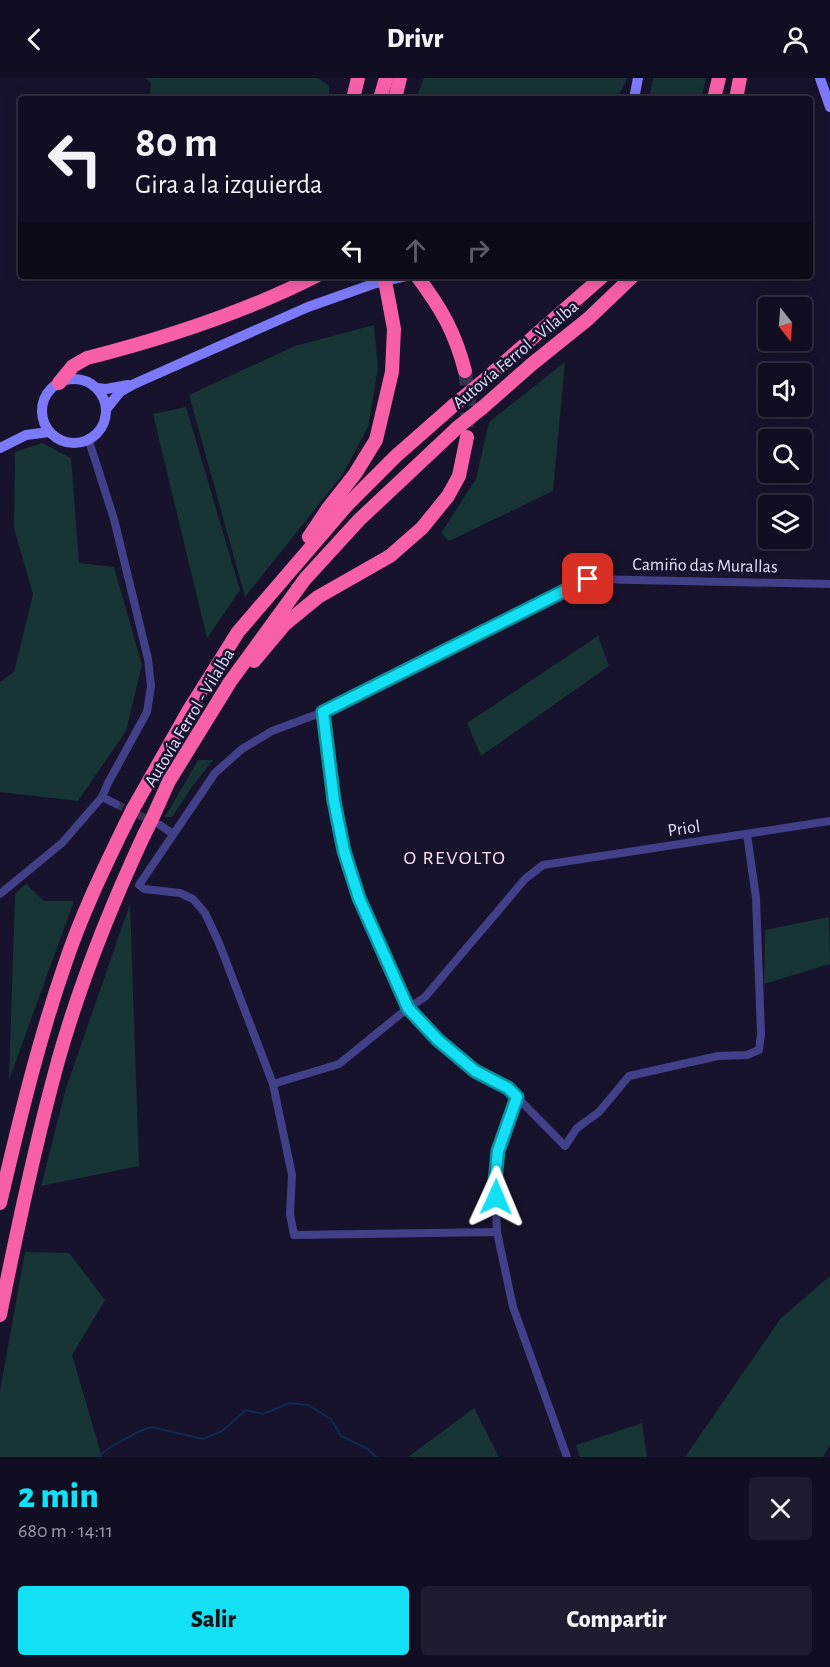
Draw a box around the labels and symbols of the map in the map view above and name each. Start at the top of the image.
street label: Autovía Ferrol - Vilalba [450,297,582,413]
north arrow [758,297,812,351]
pin [562,553,613,604]
street label: Camiño das Murallas [632,556,778,576]
street label: Autovía Ferrol - Vilalba [142,646,238,790]
street label: Priol [667,818,701,840]
district label: O REVOLTO [404,848,506,868]
position arrow [464,1165,528,1229]

